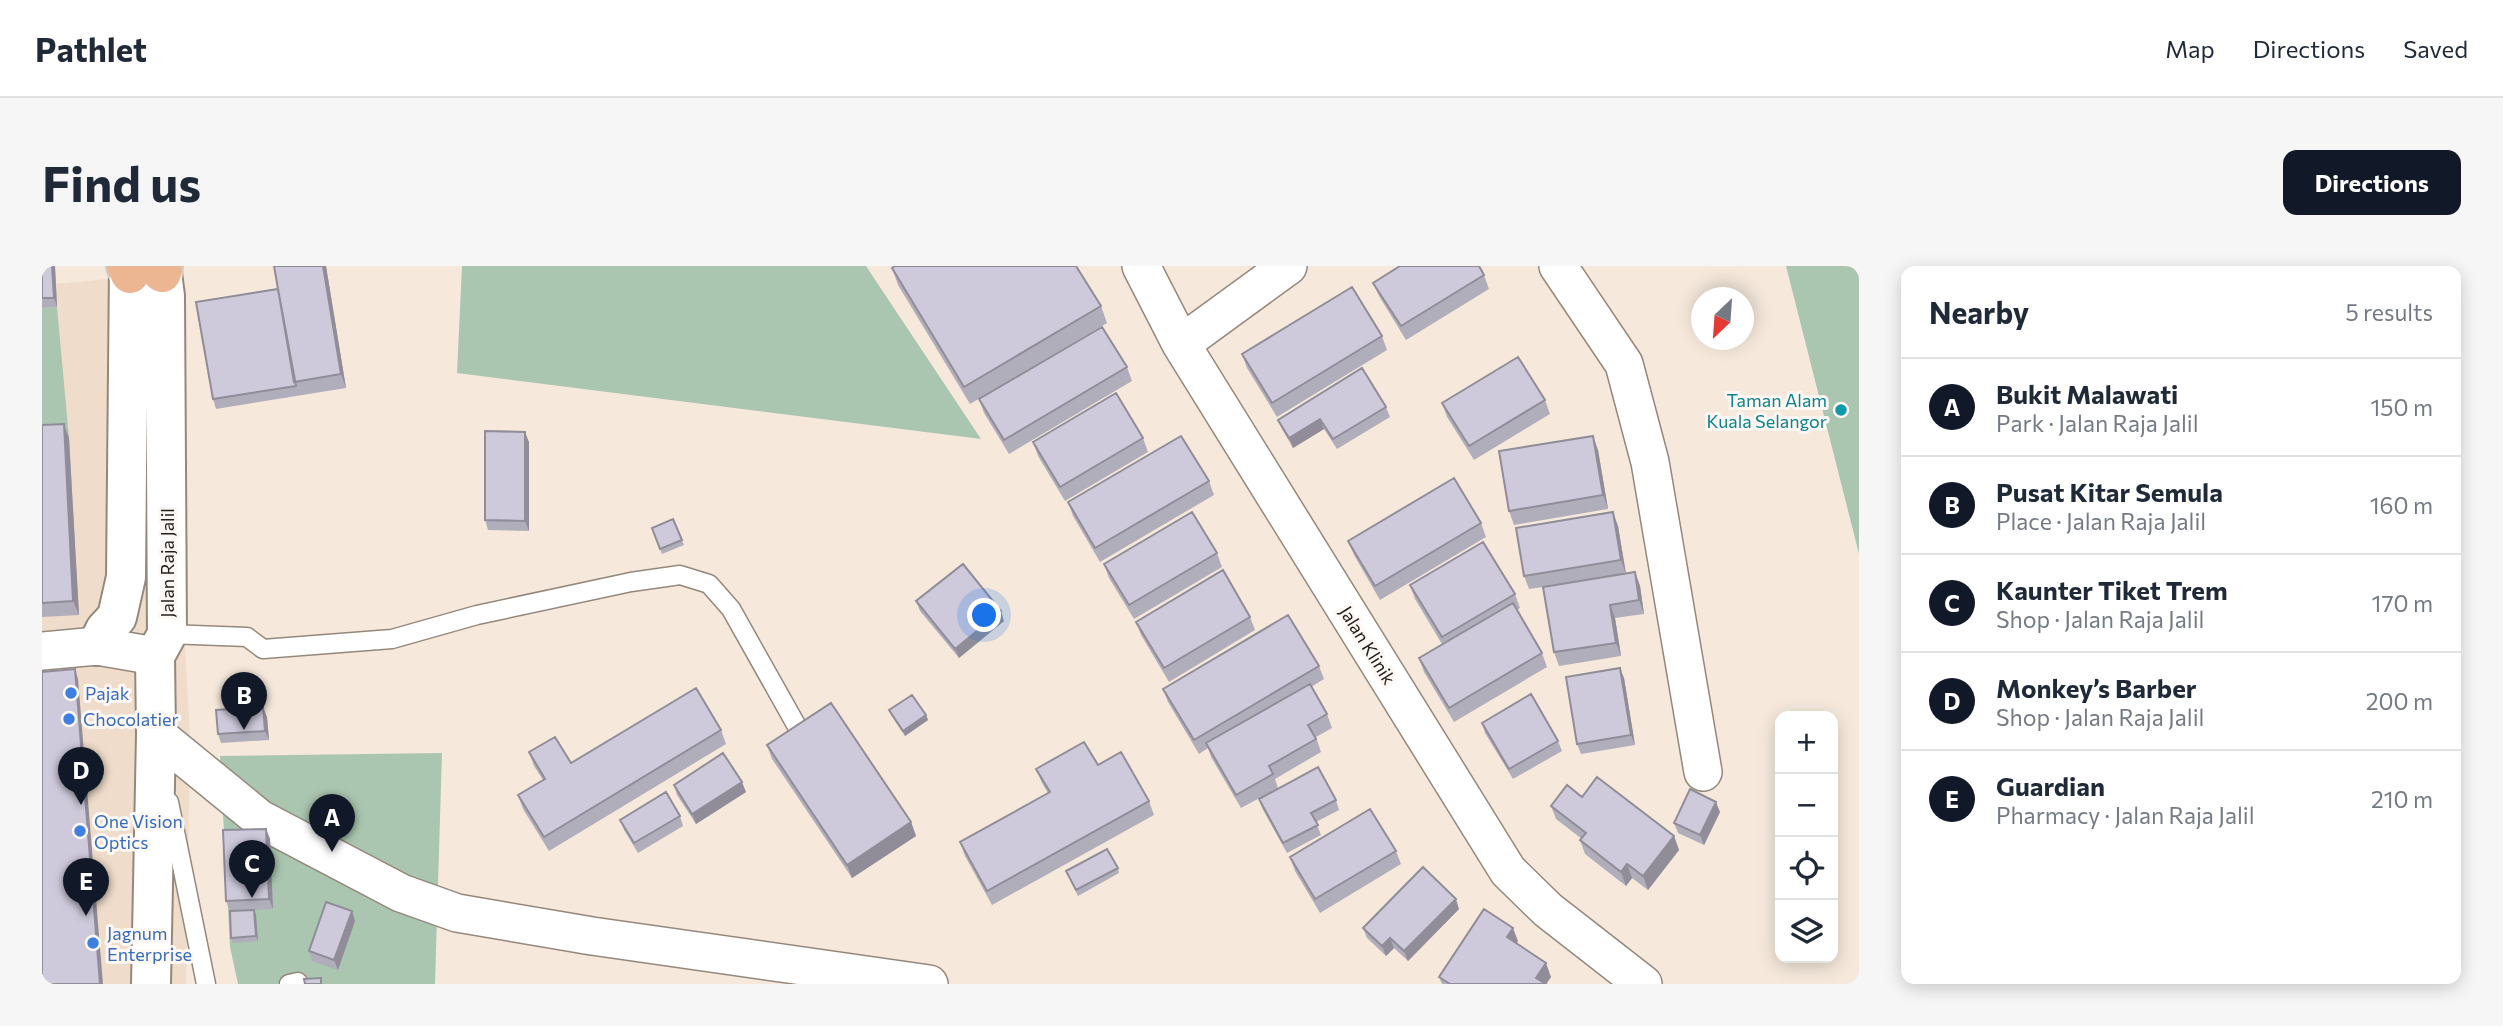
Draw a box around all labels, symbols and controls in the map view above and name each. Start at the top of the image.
text: Pathlet [35,28,147,69]
text: Map [2165,34,2215,63]
text: Directions [2253,34,2365,63]
text: Saved [2403,34,2468,63]
button: Directions [2283,150,2461,215]
text: Find us [42,152,201,212]
north arrow [1691,287,1754,350]
text: Nearby [1929,293,2029,330]
text: 5 results [2345,298,2433,326]
text: Bukit Malawati [1996,378,2178,409]
place label: Taman Alam Kuala Selangor [1706,389,1827,432]
text: A [1944,393,1960,421]
text: 150 m [2370,393,2433,421]
marker: Taman Alam Kuala Selangor [1833,402,1849,418]
text: Park · Jalan Raja Jalil [1996,409,2199,437]
text: Pusat Kitar Semula [1996,476,2223,507]
text: B [1944,491,1960,519]
text: 160 m [2370,491,2433,519]
text: Place · Jalan Raja Jalil [1996,507,2206,535]
street label: Jalan Raja Jalil [156,508,178,618]
text: Kaunter Tiket Trem [1996,574,2228,605]
text: C [1944,589,1960,617]
text: 170 m [2372,589,2433,617]
your location [967,598,1001,632]
street label: Jalan Klinik [1335,602,1401,689]
text: Shop · Jalan Raja Jalil [1996,605,2204,633]
pin: B [221,672,267,730]
text: Monkey’s Barber [1996,672,2197,703]
place label: Pajak [85,682,130,704]
marker: Pajak [63,685,79,701]
text: D [1944,687,1960,715]
text: 200 m [2366,687,2433,715]
text: Shop · Jalan Raja Jalil [1996,703,2204,731]
place label: Chocolatier [83,708,179,730]
marker: Chocolatier [61,711,77,727]
map controls [1775,711,1838,963]
button: + [1775,711,1838,774]
pin: D [58,747,104,805]
text: Guardian [1996,770,2105,801]
button: − [1775,774,1838,837]
text: E [1945,785,1959,813]
text: 210 m [2371,785,2433,813]
pin: A [309,794,355,852]
text: Pharmacy · Jalan Raja Jalil [1996,801,2255,829]
place label: One Vision Optics [94,810,183,853]
marker: One Vision Optics [72,823,88,839]
button: locate [1775,837,1838,900]
pin: C [229,840,275,898]
pin: E [63,858,109,916]
button: layers [1775,900,1838,963]
place label: Jagnum Enterprise [107,922,192,965]
marker: Jagnum Enterprise [85,935,101,951]

